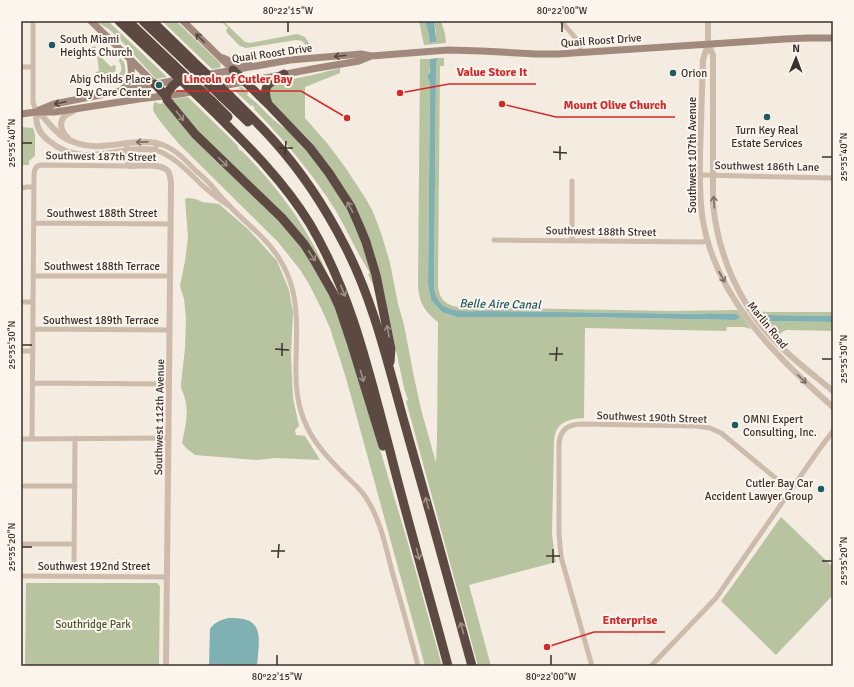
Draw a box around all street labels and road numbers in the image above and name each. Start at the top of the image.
street label: Quail Roost Drive [560,31,642,50]
street label: Quail Roost Drive [231,41,313,66]
street label: Southwest 107th Avenue [686,97,699,213]
street label: Southwest 187th Street [46,149,157,164]
street label: Southwest 186th Lane [715,159,819,174]
street label: Southwest 188th Street [47,207,157,220]
street label: Southwest 188th Street [546,224,657,239]
street label: Southwest 188th Terrace [44,260,160,273]
street label: Marlin Road [745,299,791,352]
street label: Southwest 189th Terrace [43,314,159,327]
street label: Southwest 112th Avenue [152,359,167,475]
street label: Southwest 190th Street [596,409,708,426]
street label: Southwest 192nd Street [38,560,150,573]

